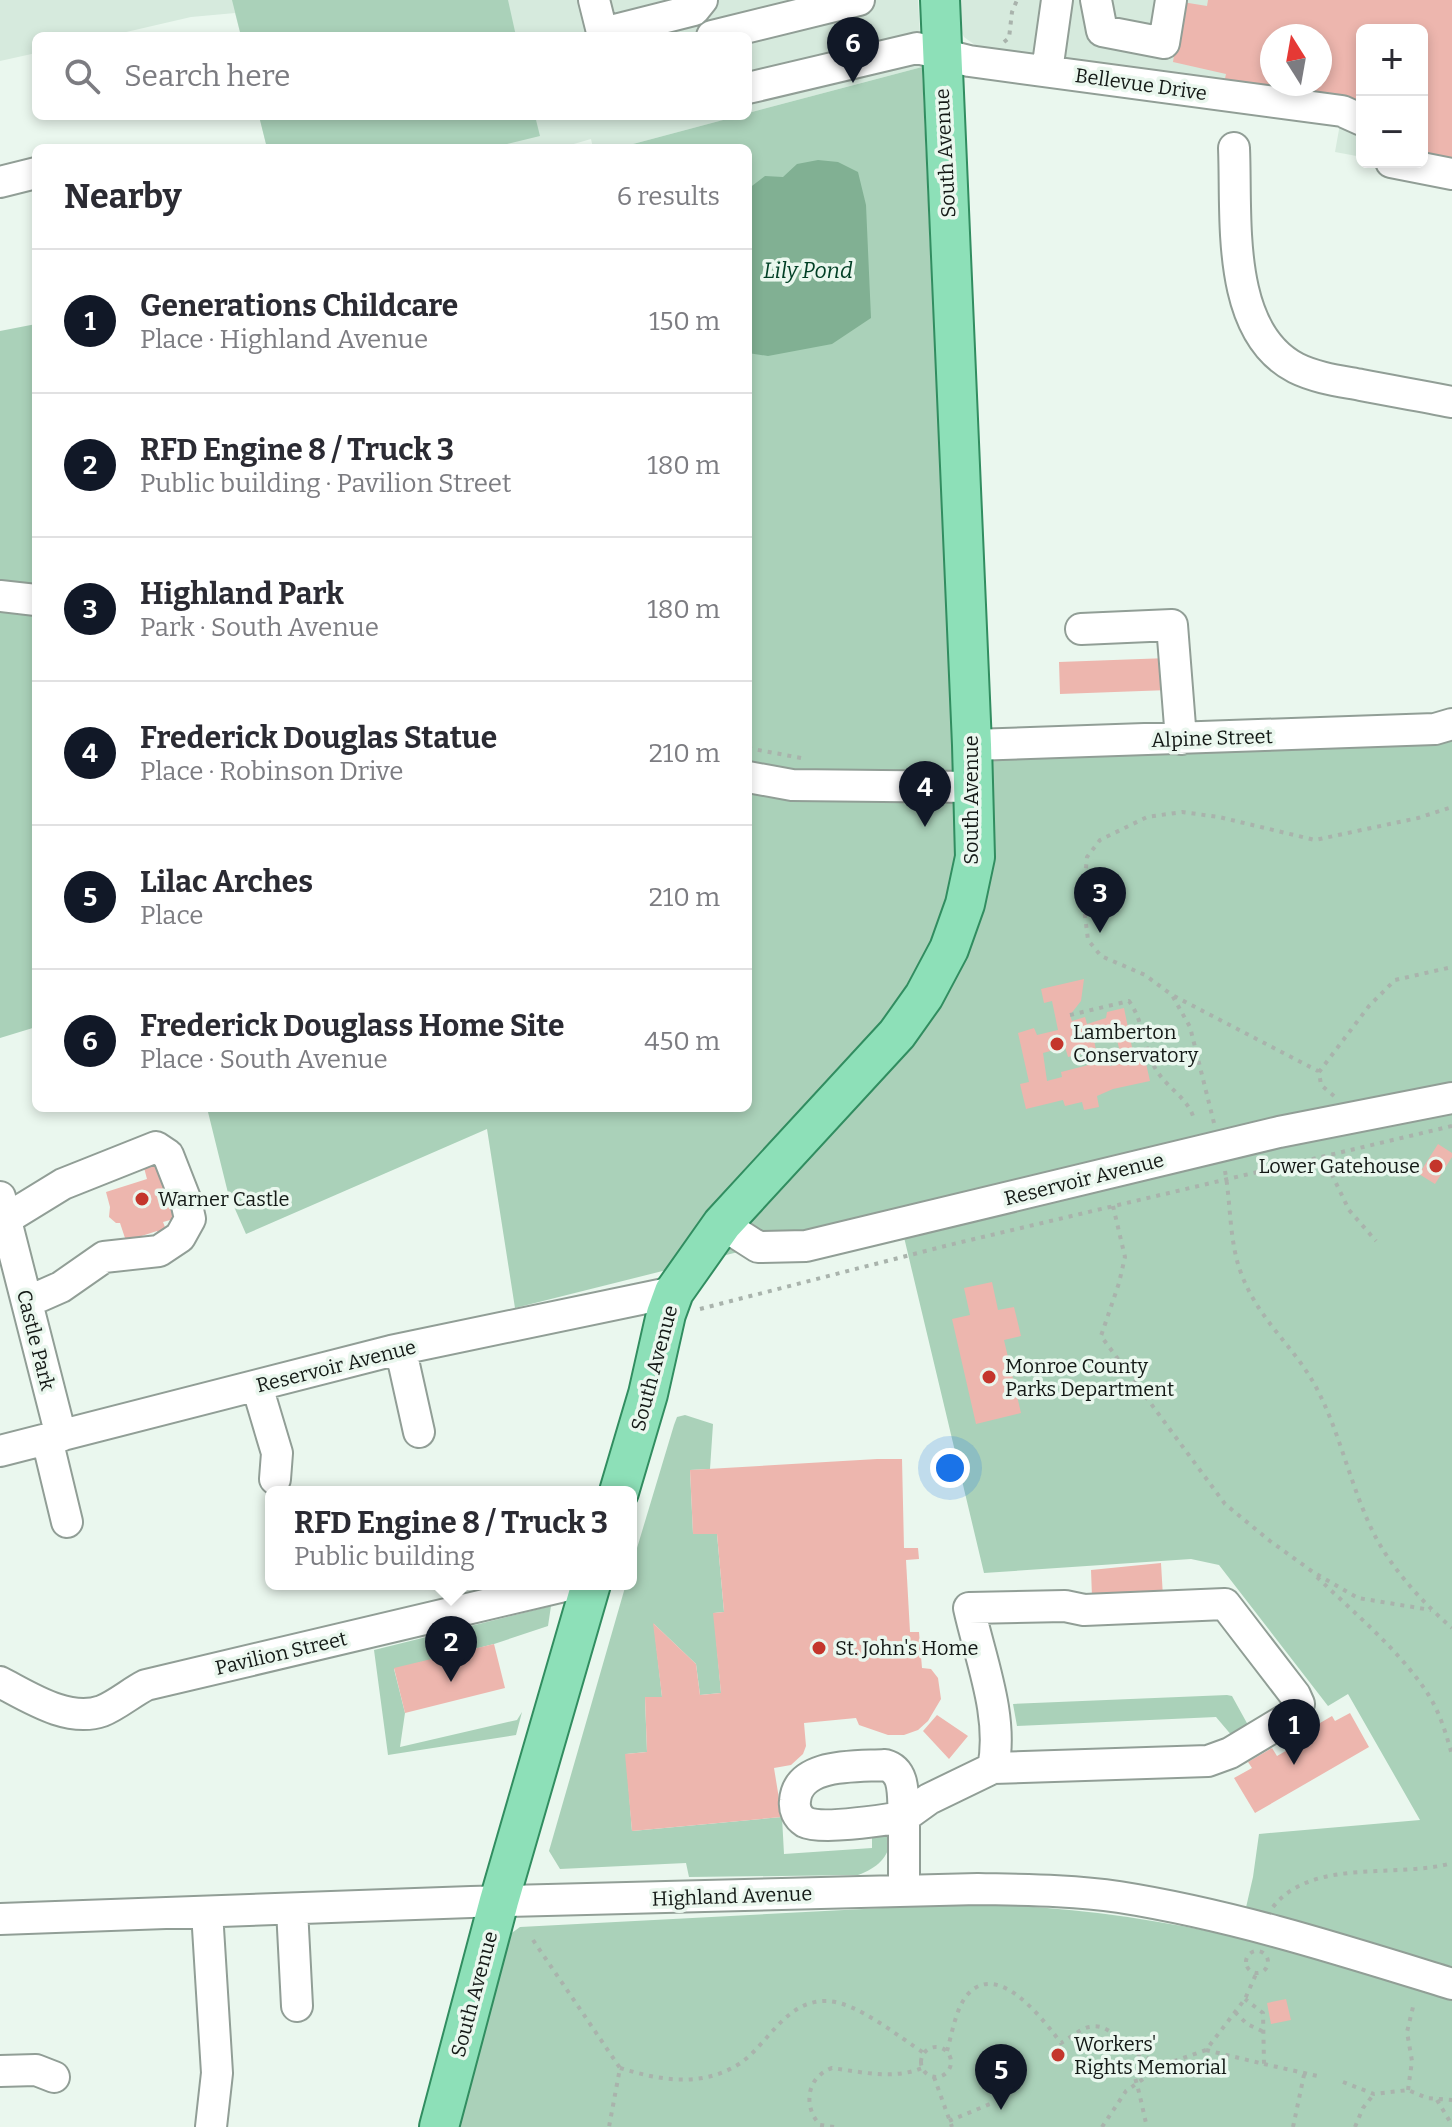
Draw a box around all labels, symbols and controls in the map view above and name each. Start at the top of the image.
pin: 6 [827,17,879,83]
north arrow [1260,24,1332,96]
map controls [1356,24,1428,168]
button: + [1356,24,1428,96]
search box [32,32,752,120]
icon: search [60,54,104,98]
text: Search here [124,58,291,94]
street label: Bellevue Drive [1074,63,1208,105]
street label: South Avenue [930,88,960,218]
button: − [1356,96,1428,168]
text: Nearby [64,176,182,217]
text: 6 results [617,181,720,212]
water label: Lily Pond [763,257,853,284]
text: Generations Childcare [140,288,458,324]
text: 1 [84,306,96,337]
text: 150 m [649,306,720,337]
text: Place · Highland Avenue [140,324,428,355]
text: RFD Engine 8 / Truck 3 [140,432,454,468]
text: 2 [83,450,97,481]
text: 180 m [647,450,720,481]
text: Public building · Pavilion Street [140,468,512,499]
text: Highland Park [140,576,344,612]
text: 3 [83,594,97,625]
text: 180 m [647,594,720,625]
text: Park · South Avenue [140,612,379,643]
text: Frederick Douglas Statue [140,720,497,756]
street label: Alpine Street [1151,724,1273,752]
street label: South Avenue [959,735,983,865]
text: 4 [82,738,98,769]
text: 210 m [649,738,720,769]
text: Place · Robinson Drive [140,756,403,787]
pin: 4 [899,761,951,827]
text: Lilac Arches [140,864,313,900]
pin: 3 [1074,867,1126,933]
text: 5 [83,882,97,913]
text: 210 m [649,882,720,913]
text: Place [140,900,204,931]
text: Frederick Douglass Home Site [140,1008,564,1044]
place label: Lamberton Conservatory [1073,1020,1199,1067]
text: 6 [82,1026,98,1057]
text: 450 m [644,1026,720,1057]
marker: Lamberton Conservatory [1048,1035,1066,1053]
text: Place · South Avenue [140,1044,388,1075]
street label: Reservoir Avenue [1002,1148,1166,1210]
place label: Lower Gatehouse [1259,1154,1420,1178]
marker: Lower Gatehouse [1427,1157,1445,1175]
place label: Warner Castle [158,1187,289,1211]
marker: Warner Castle [133,1190,151,1208]
street label: Castle Park [12,1287,60,1393]
street label: South Avenue [626,1302,682,1434]
street label: Reservoir Avenue [254,1335,418,1397]
place label: Monroe County Parks Department [1005,1354,1174,1401]
marker: Monroe County Parks Department [980,1368,998,1386]
your location [930,1448,970,1488]
popup [265,1486,637,1590]
text: RFD Engine 8 / Truck 3 [294,1505,608,1541]
text: Public building [294,1541,475,1572]
pin: 2 [425,1616,477,1682]
street label: Pavilion Street [213,1626,349,1680]
place label: St. John's Home [835,1636,978,1660]
marker: St. John's Home [810,1639,828,1657]
pin: 1 [1268,1699,1320,1765]
street label: Highland Avenue [651,1881,813,1911]
street label: South Avenue [446,1928,502,2060]
place label: Workers' Rights Memorial [1074,2032,1227,2079]
pin: 5 [975,2044,1027,2110]
marker: Workers' Rights Memorial [1049,2046,1067,2064]

